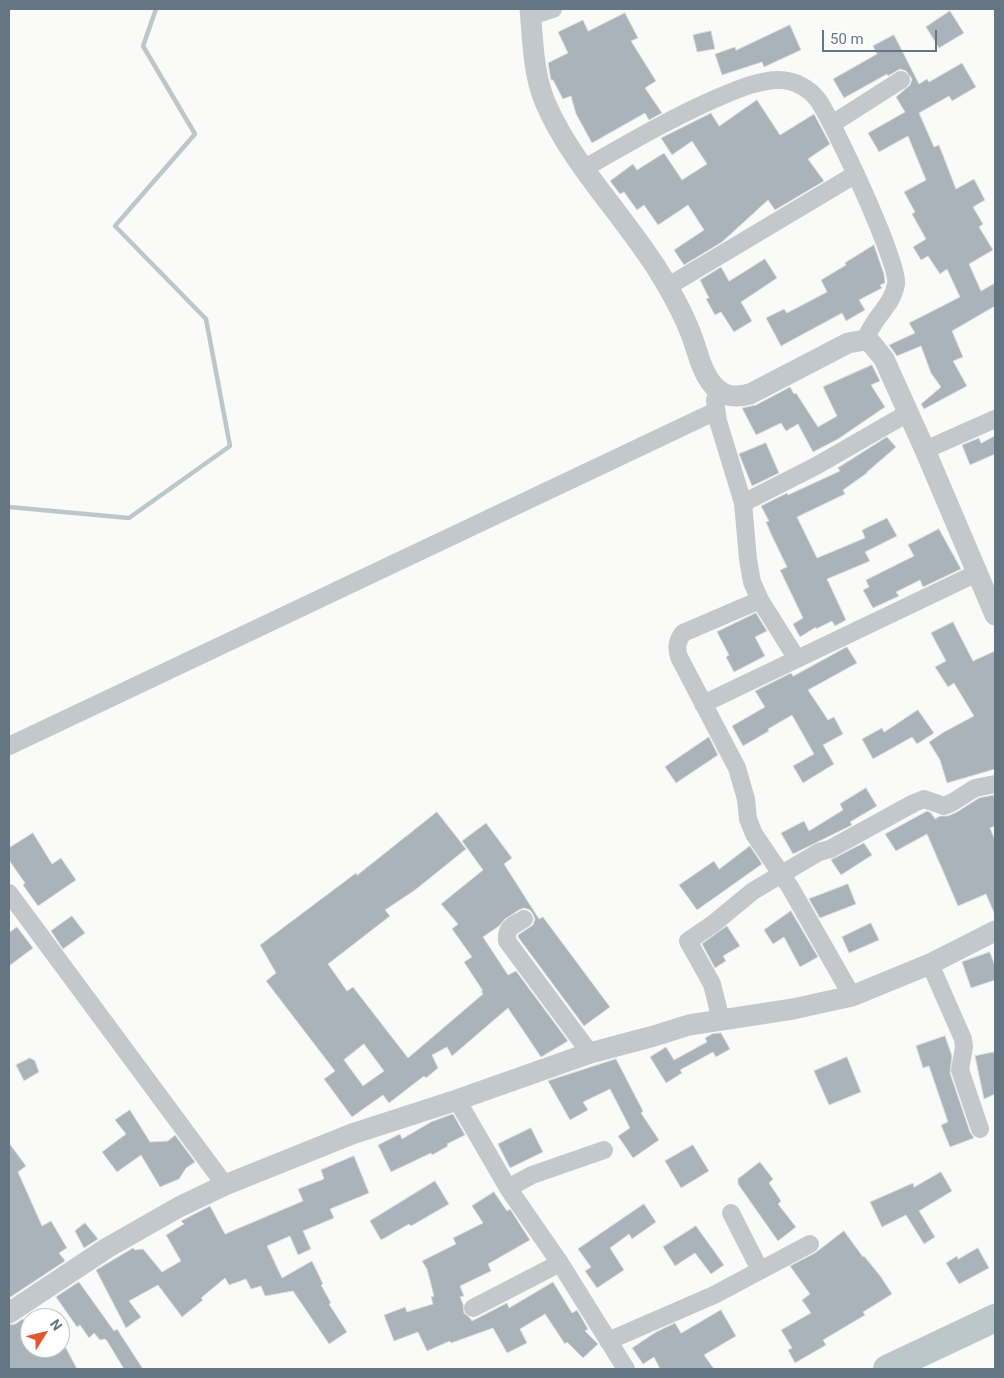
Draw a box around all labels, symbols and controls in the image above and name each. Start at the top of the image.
scale bar [824,20,939,52]
text: 50 m [830,30,864,48]
north arrow [20,1308,70,1358]
text: N [47,1316,66,1333]

